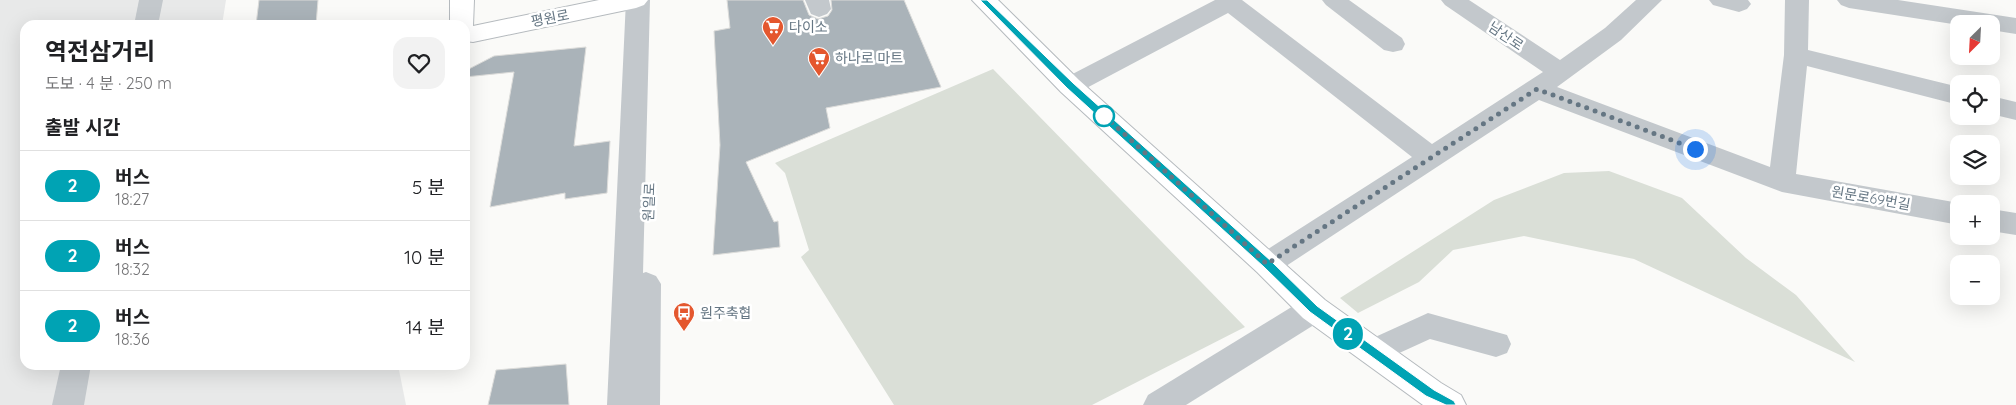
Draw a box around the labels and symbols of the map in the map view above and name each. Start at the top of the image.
street label: 평원로 [529,5,571,31]
supermarket icon: 다이소 [761,15,785,46]
north arrow [1950,15,2000,65]
place label: 다이소 [789,18,828,36]
street label: 남산로 [1485,18,1527,54]
supermarket icon: 하나로 마트 [807,46,831,77]
place label: 하나로 마트 [835,49,903,67]
unlabelled marker [1093,105,1115,127]
your location [1683,137,1708,162]
street label: 원일로 [639,182,659,222]
street label: 원문로69번길 [1830,182,1912,214]
bus stop icon: 원주축협 [672,301,696,332]
place label: 원주축협 [700,304,752,322]
line badge: 2 [1332,318,1364,350]

